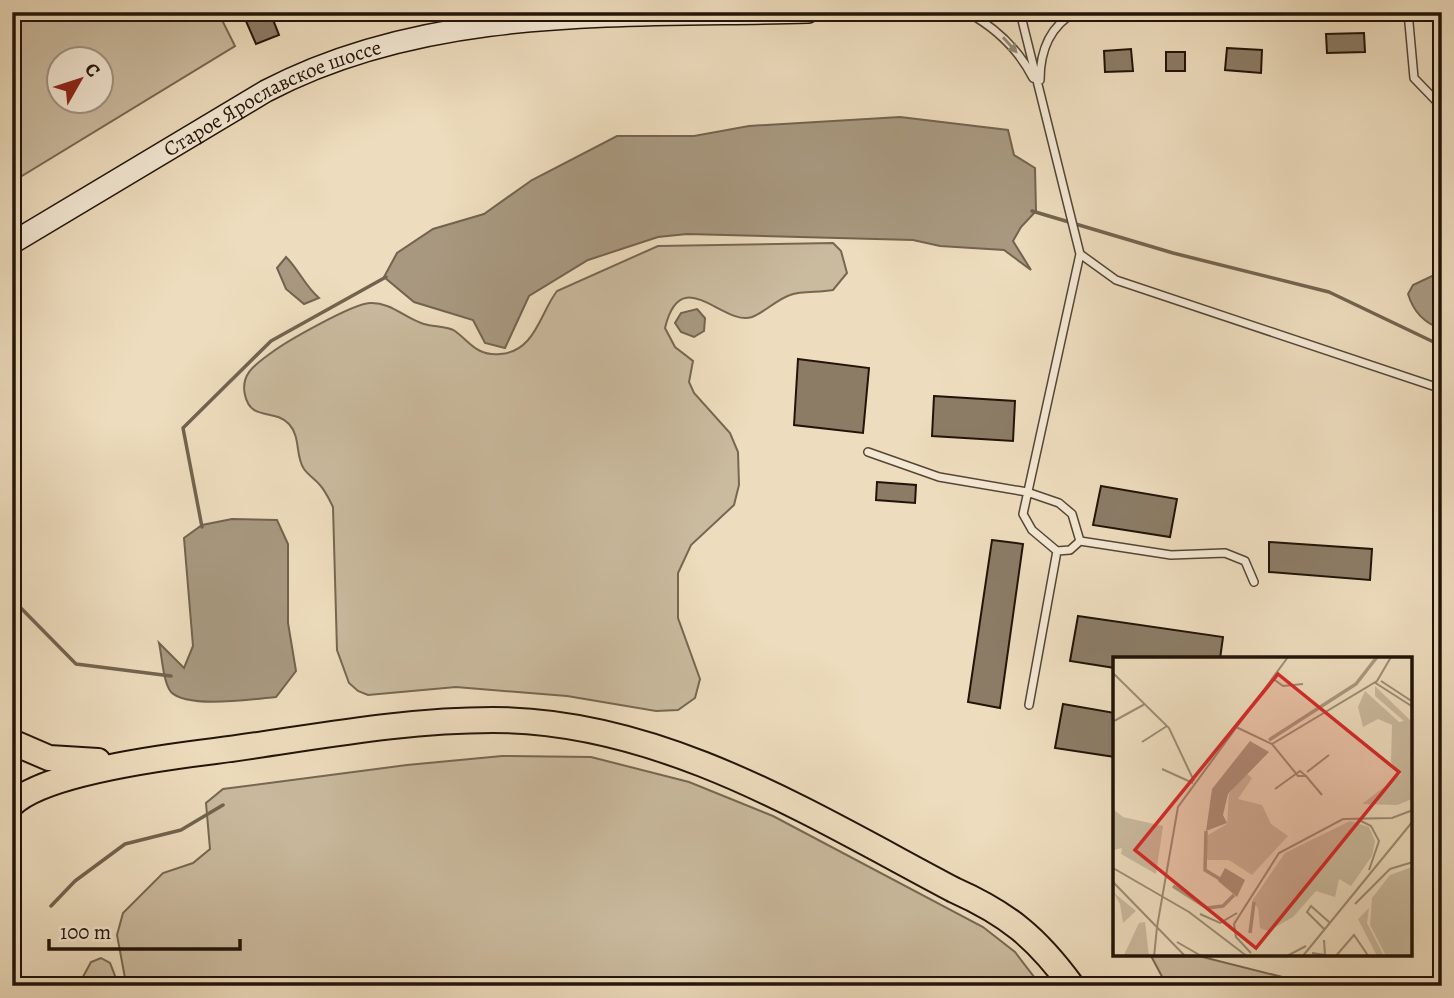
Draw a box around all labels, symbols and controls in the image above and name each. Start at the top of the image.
street label: Старое Ярославское шоссе [158,33,384,163]
one-way arrow [1002,36,1018,53]
north arrow [46,46,116,116]
text: С [79,57,106,83]
inset map [1113,657,1412,956]
scale bar [49,907,240,951]
text: 100 m [60,918,111,946]

